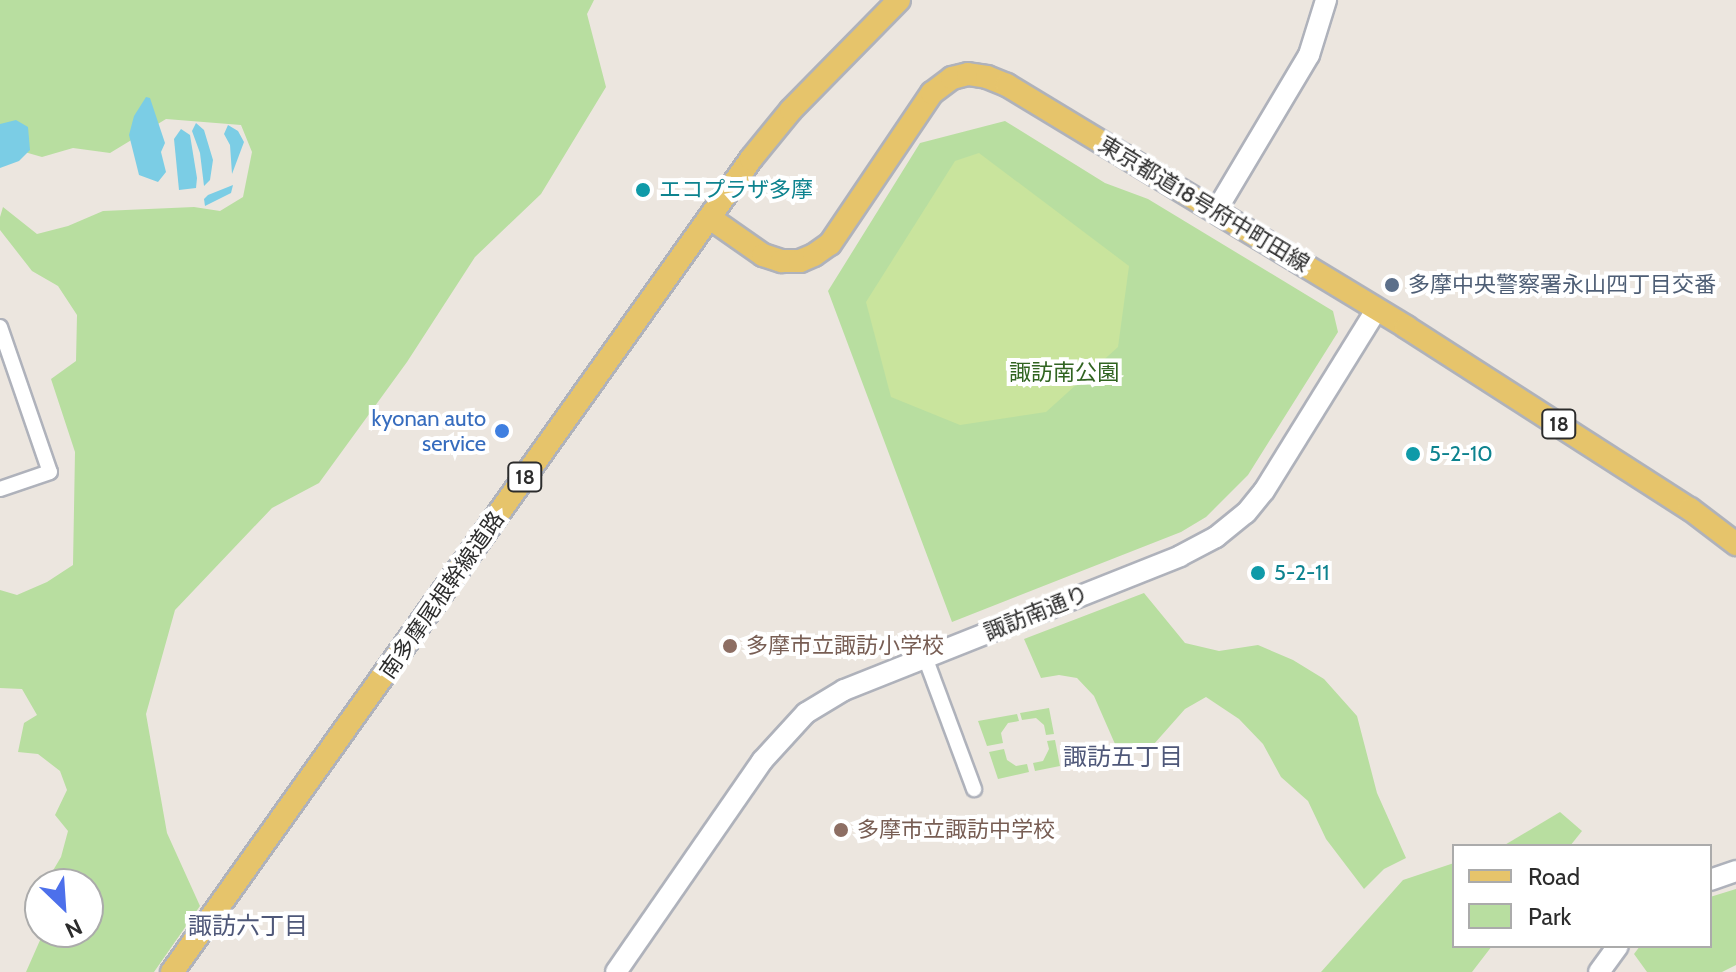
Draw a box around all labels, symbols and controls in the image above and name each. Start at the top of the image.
street label: 東京都道18号府中町田線 [1094,131,1314,277]
place label: エコプラザ多摩 [659,177,813,203]
marker: エコプラザ多摩 [634,181,652,199]
place label: 多摩中央警察署永山四丁目交番 [1408,272,1716,298]
marker: 多摩中央警察署永山四丁目交番 [1383,276,1401,294]
park label: 諏訪南公園 [1009,360,1119,386]
place label: kyonan auto service [372,405,486,456]
road number: 18 [1541,408,1577,440]
marker: kyonan auto service [493,422,511,440]
place label: 5-2-10 [1429,441,1493,467]
marker: 5-2-10 [1404,445,1422,463]
road number: 18 [507,461,543,493]
street label: 南多摩尾根幹線道路 [374,506,510,684]
place label: 5-2-11 [1274,560,1329,586]
marker: 5-2-11 [1249,564,1267,582]
street label: 諏訪南通り [980,580,1092,646]
place label: 多摩市立諏訪小学校 [746,633,944,659]
marker: 多摩市立諏訪小学校 [721,637,739,655]
district label: 諏訪五丁目 [1063,743,1183,771]
place label: 多摩市立諏訪中学校 [857,817,1055,843]
marker: 多摩市立諏訪中学校 [832,821,850,839]
legend [1452,844,1712,948]
text: Road [1528,862,1580,891]
north arrow [24,868,104,948]
text: Park [1528,902,1571,931]
district label: 諏訪六丁目 [188,912,308,940]
text: N [61,913,86,944]

